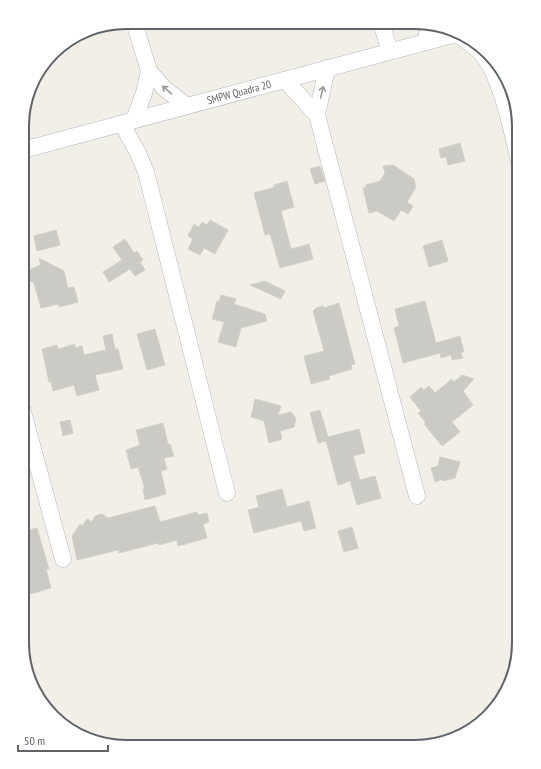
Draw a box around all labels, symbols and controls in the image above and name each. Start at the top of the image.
street label: SMPW Quadra 20 [205,77,273,107]
one-way arrow [162,85,172,95]
one-way arrow [319,85,326,98]
scale bar [18,727,108,753]
text: 50 m [24,733,45,748]

